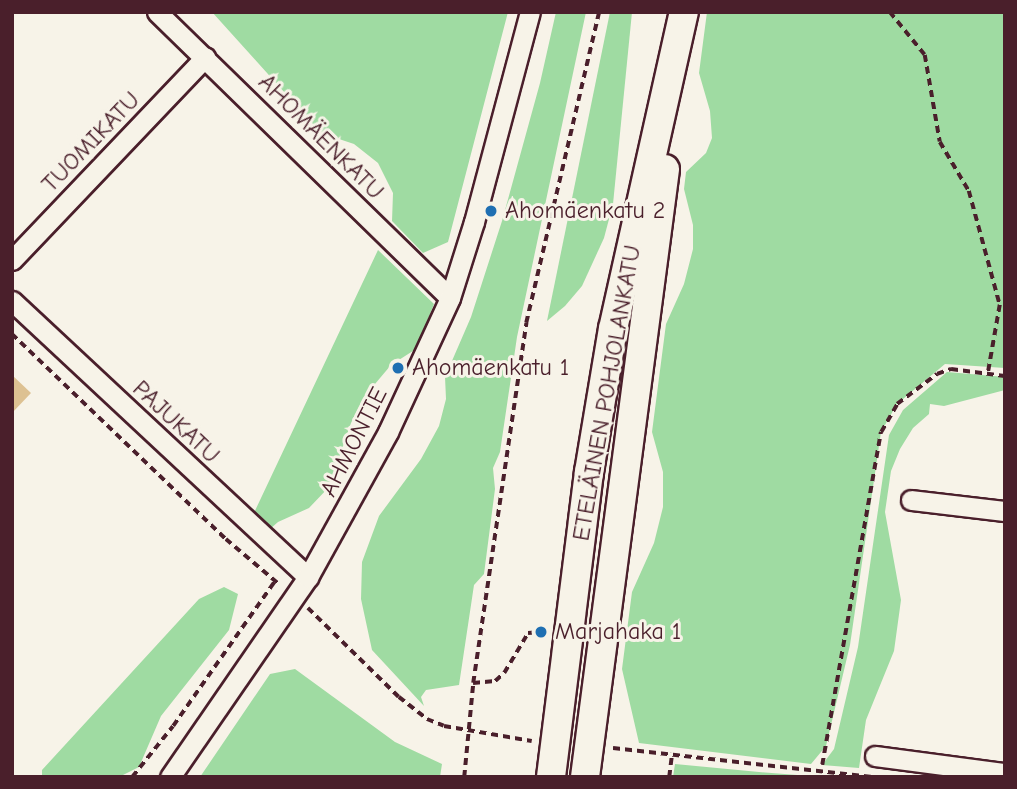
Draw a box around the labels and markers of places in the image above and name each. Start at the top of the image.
place label: Ahomäenkatu 2 [505,197,665,225]
marker: Ahomäenkatu 2 [483,203,499,219]
place label: Ahomäenkatu 1 [412,354,569,382]
marker: Ahomäenkatu 1 [390,360,406,376]
place label: Marjahaka 1 [555,618,681,646]
marker: Marjahaka 1 [533,624,549,640]

